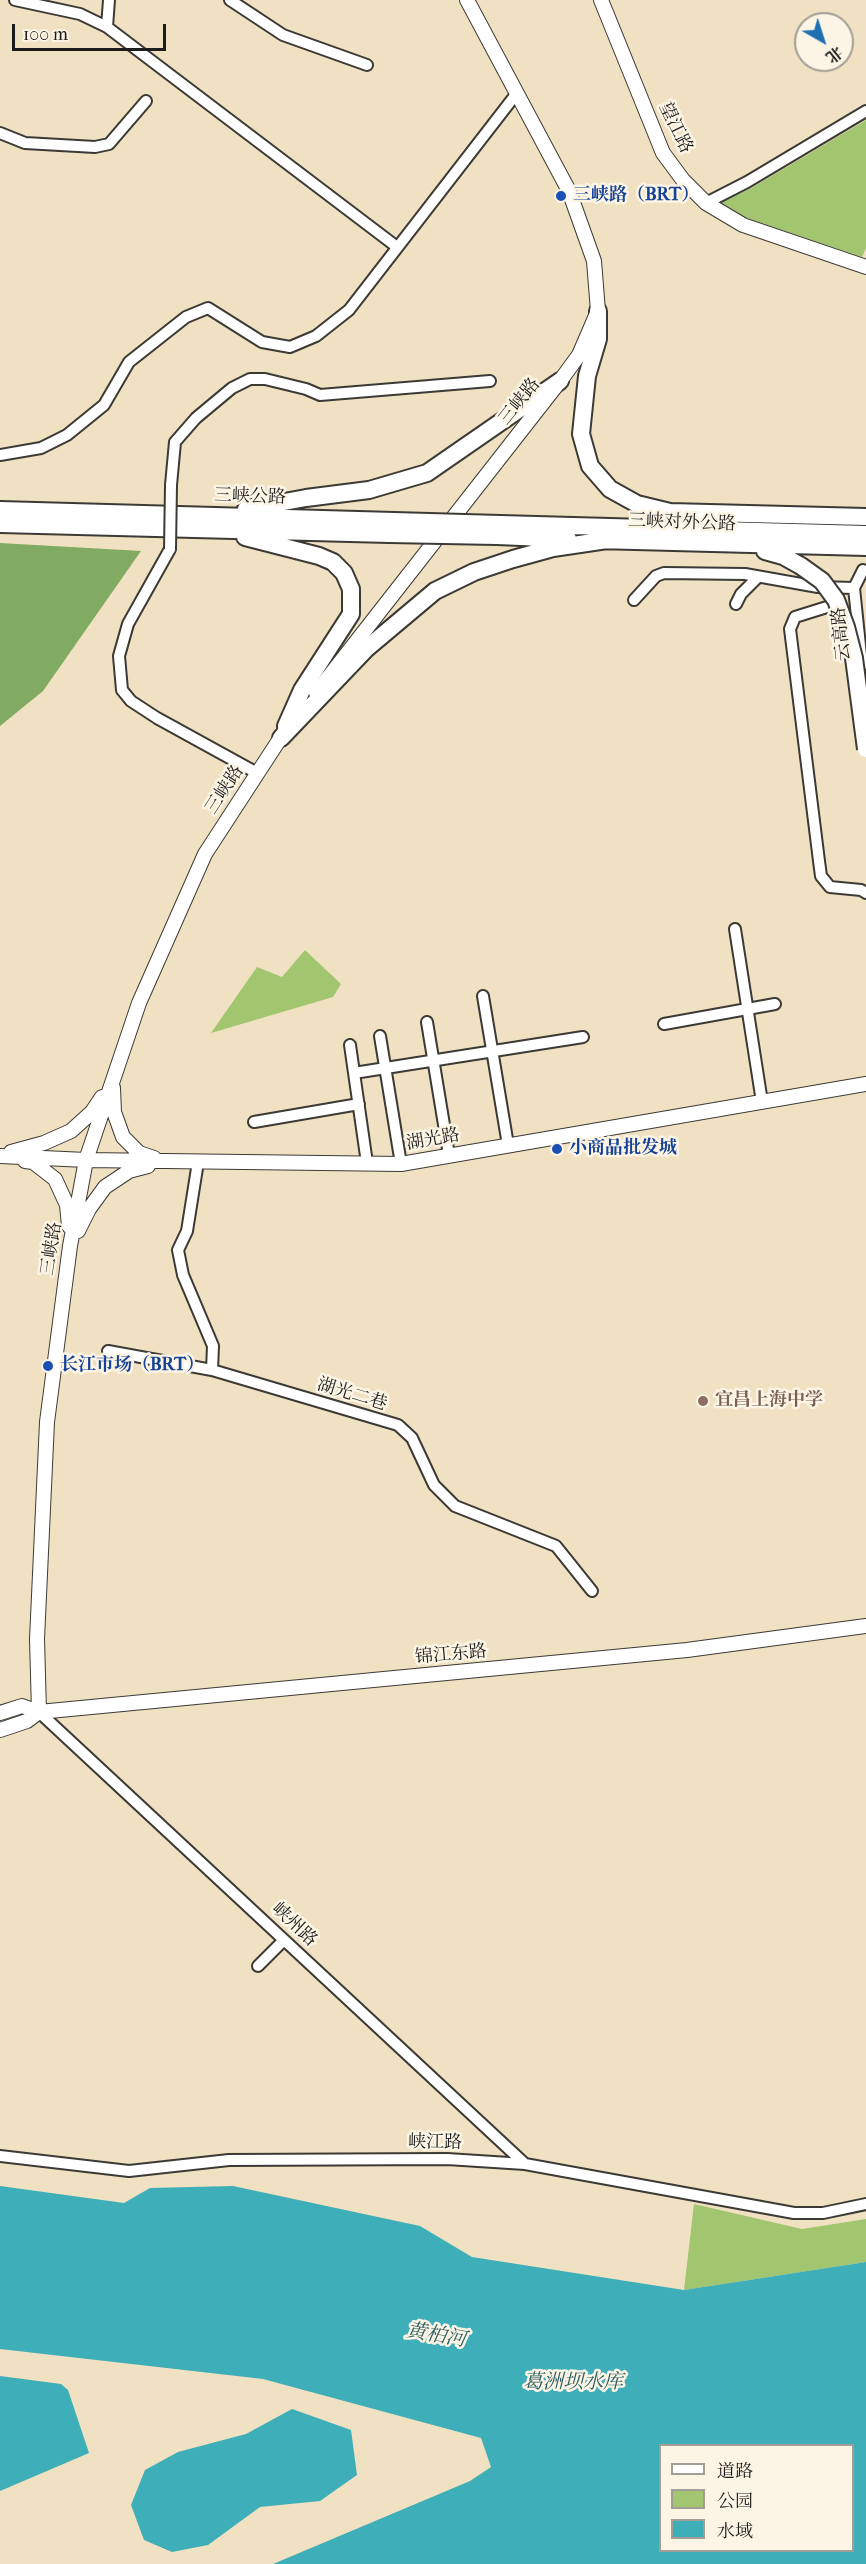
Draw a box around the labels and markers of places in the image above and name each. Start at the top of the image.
place label: 三峡路（BRT） [573,185,699,207]
marker: 三峡路（BRT） [554,189,568,203]
place label: 小商品批发城 [569,1138,677,1160]
marker: 小商品批发城 [550,1142,564,1156]
place label: 长江市场（BRT） [60,1355,204,1377]
marker: 长江市场（BRT） [41,1359,55,1373]
place label: 宜昌上海中学 [715,1390,823,1412]
marker: 宜昌上海中学 [696,1394,710,1408]

